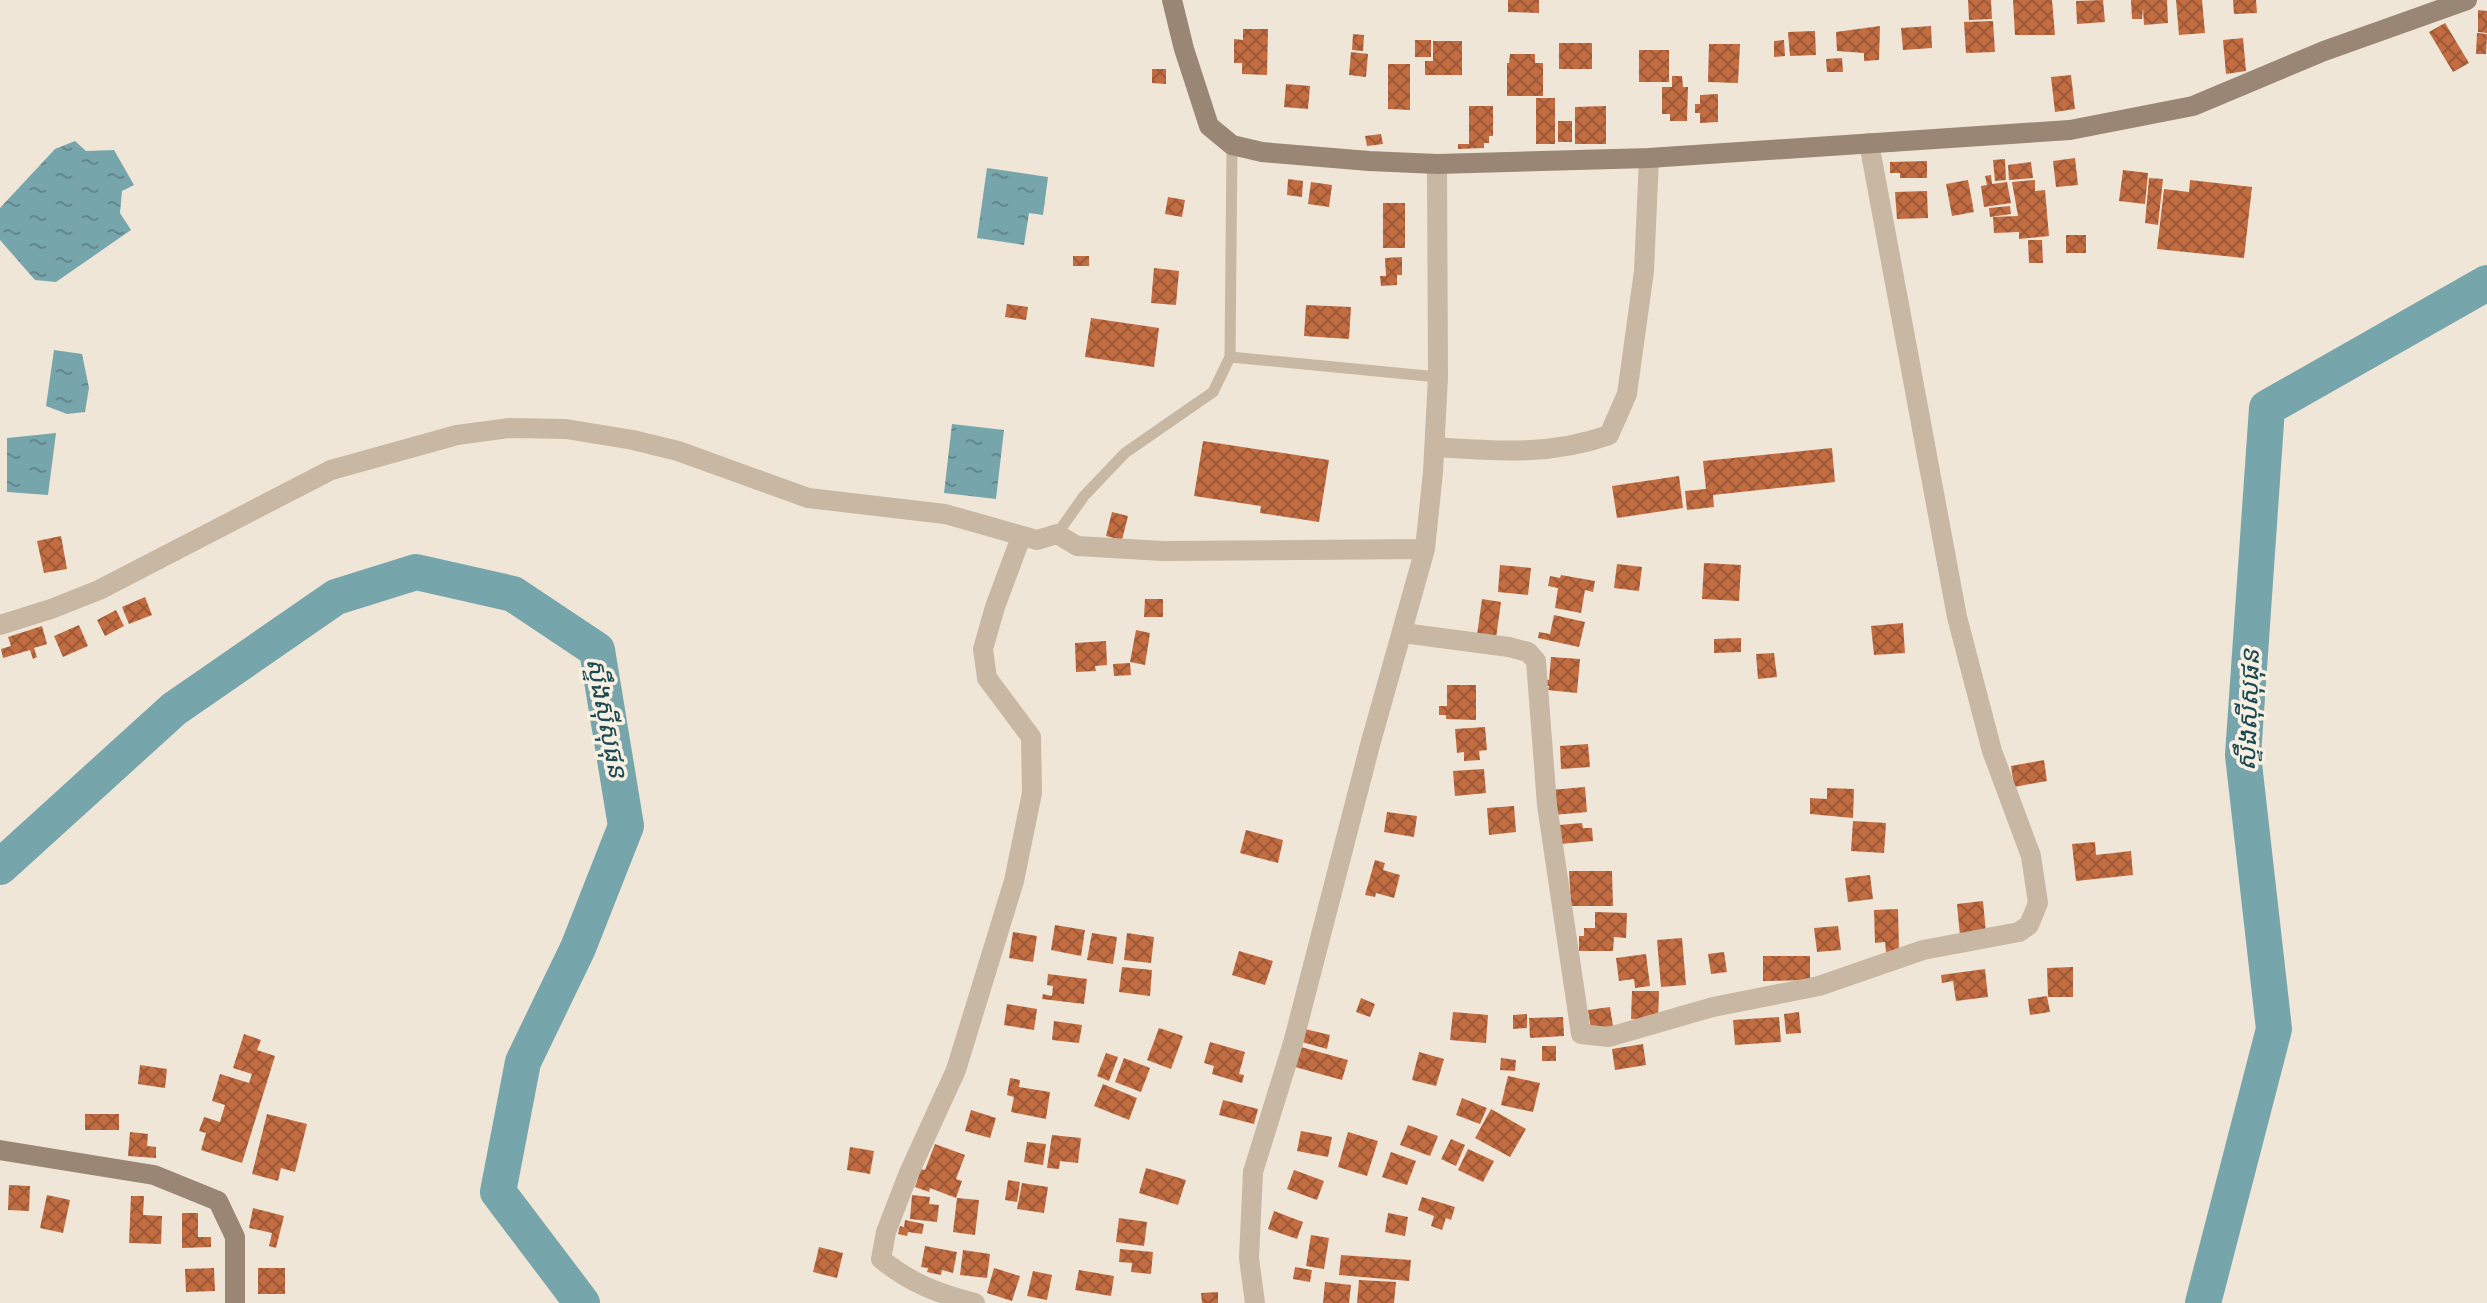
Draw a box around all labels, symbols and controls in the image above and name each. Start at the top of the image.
water label: ស្ទឹងស៊ីសុផុន [2231,647,2267,771]
water label: ស្ទឹងស៊ីសុផុន [579,655,634,782]

